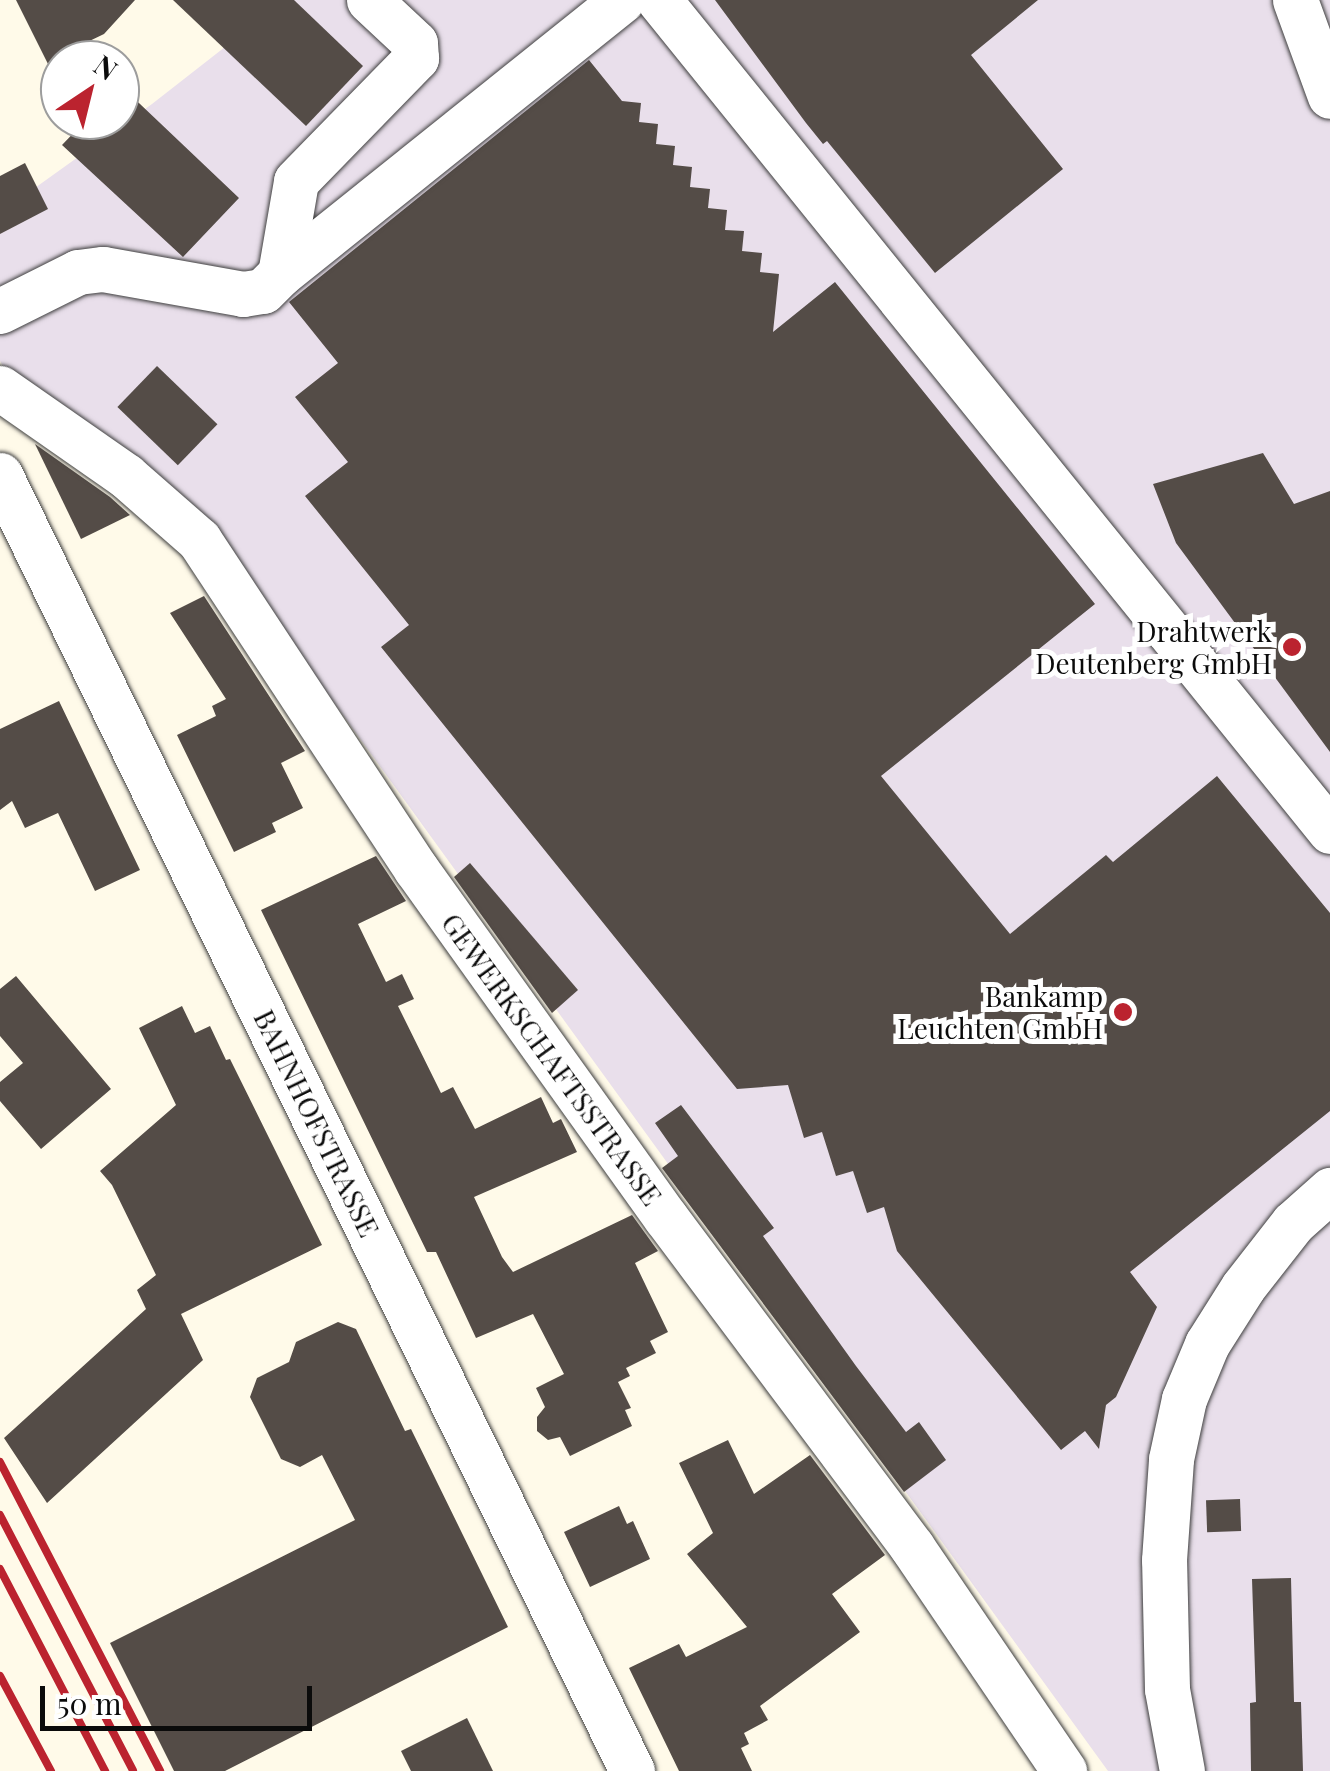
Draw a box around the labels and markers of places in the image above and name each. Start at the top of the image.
place label: Drahtwerk Deutenberg GmbH [1035,614,1272,680]
marker: Drahtwerk Deutenberg GmbH [1281,636,1303,658]
place label: Bankamp Leuchten GmbH [897,979,1103,1045]
marker: Bankamp Leuchten GmbH [1112,1001,1134,1023]

